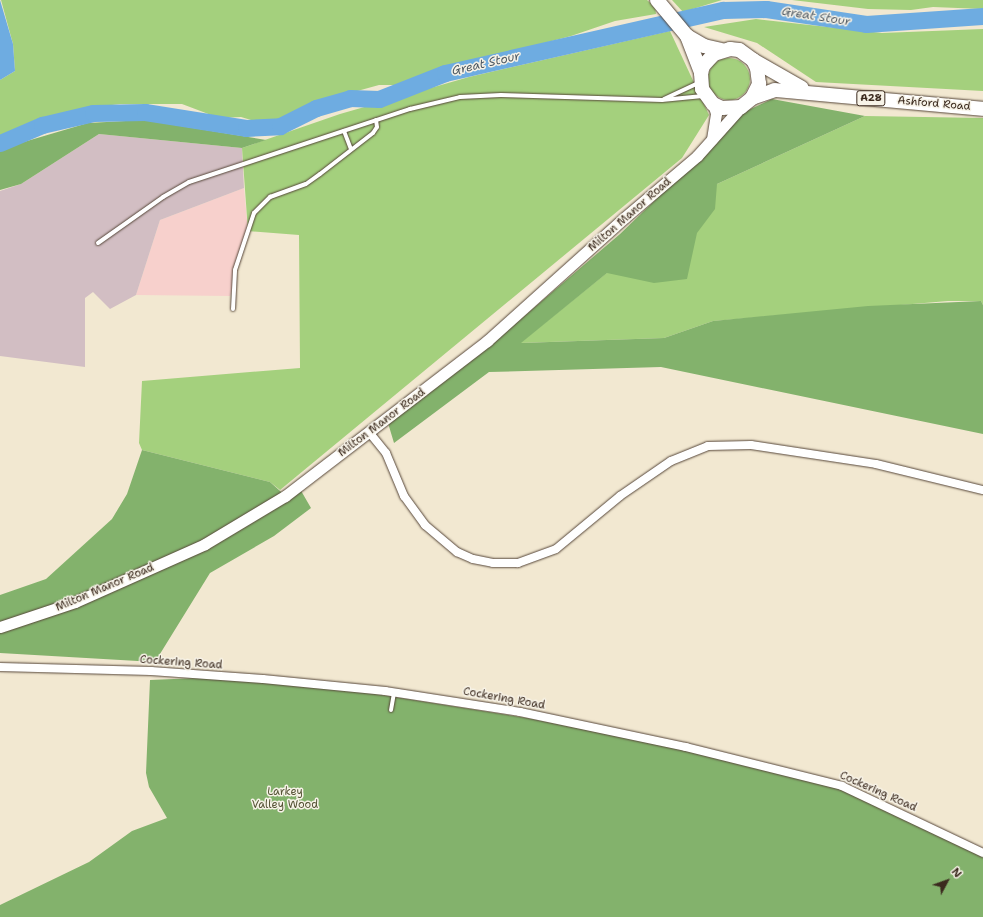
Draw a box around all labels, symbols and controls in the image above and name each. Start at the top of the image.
water label: Great Stour [781,4,851,30]
water label: Great Stour [451,49,521,79]
road number: A28 [856,90,886,106]
street label: Ashford Road [897,94,971,114]
street label: Milton Manor Road [586,175,674,255]
street label: Milton Manor Road [336,386,428,460]
street label: Milton Manor Road [54,561,156,615]
street label: Cockering Road [139,654,223,672]
street label: Cockering Road [462,685,546,713]
street label: Cockering Road [837,769,919,815]
park label: Larkey Valley Wood [252,786,318,812]
north arrow [927,861,967,901]
text: N [948,865,965,881]

